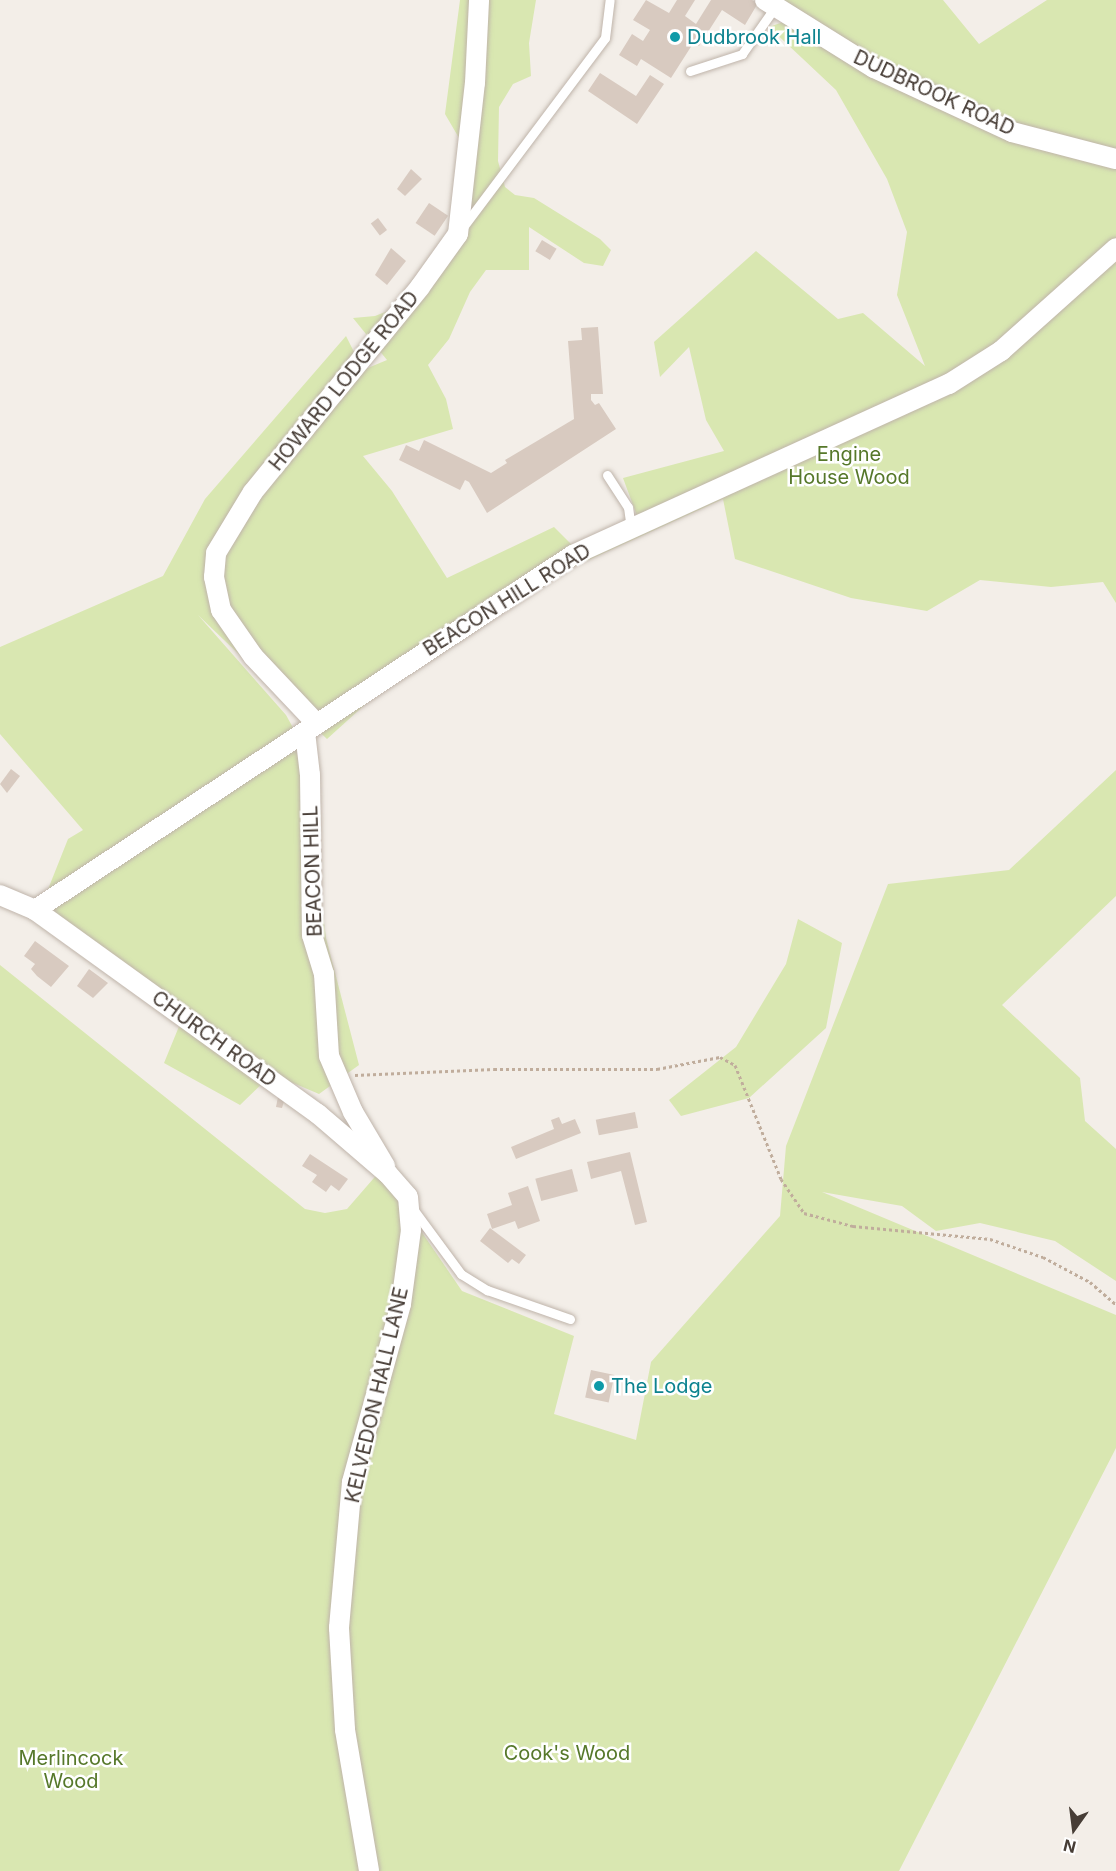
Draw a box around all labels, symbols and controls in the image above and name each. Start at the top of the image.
place label: Dudbrook Hall [687,25,821,49]
marker: Dudbrook Hall [668,30,682,44]
street label: DUDBROOK ROAD [850,45,1018,141]
street label: HOWARD LODGE ROAD [264,286,424,476]
park label: Engine House Wood [788,442,910,489]
street label: BEACON HILL ROAD [419,539,595,661]
street label: BEACON HILL [299,805,327,937]
street label: CHURCH ROAD [147,986,281,1092]
street label: KELVEDON HALL LANE [340,1285,414,1505]
place label: The Lodge [611,1374,712,1398]
marker: The Lodge [592,1379,606,1393]
park label: Cook's Wood [504,1741,630,1765]
park label: Merlincock Wood [19,1747,123,1794]
north arrow [1044,1799,1104,1859]
text: N [1061,1835,1078,1858]

